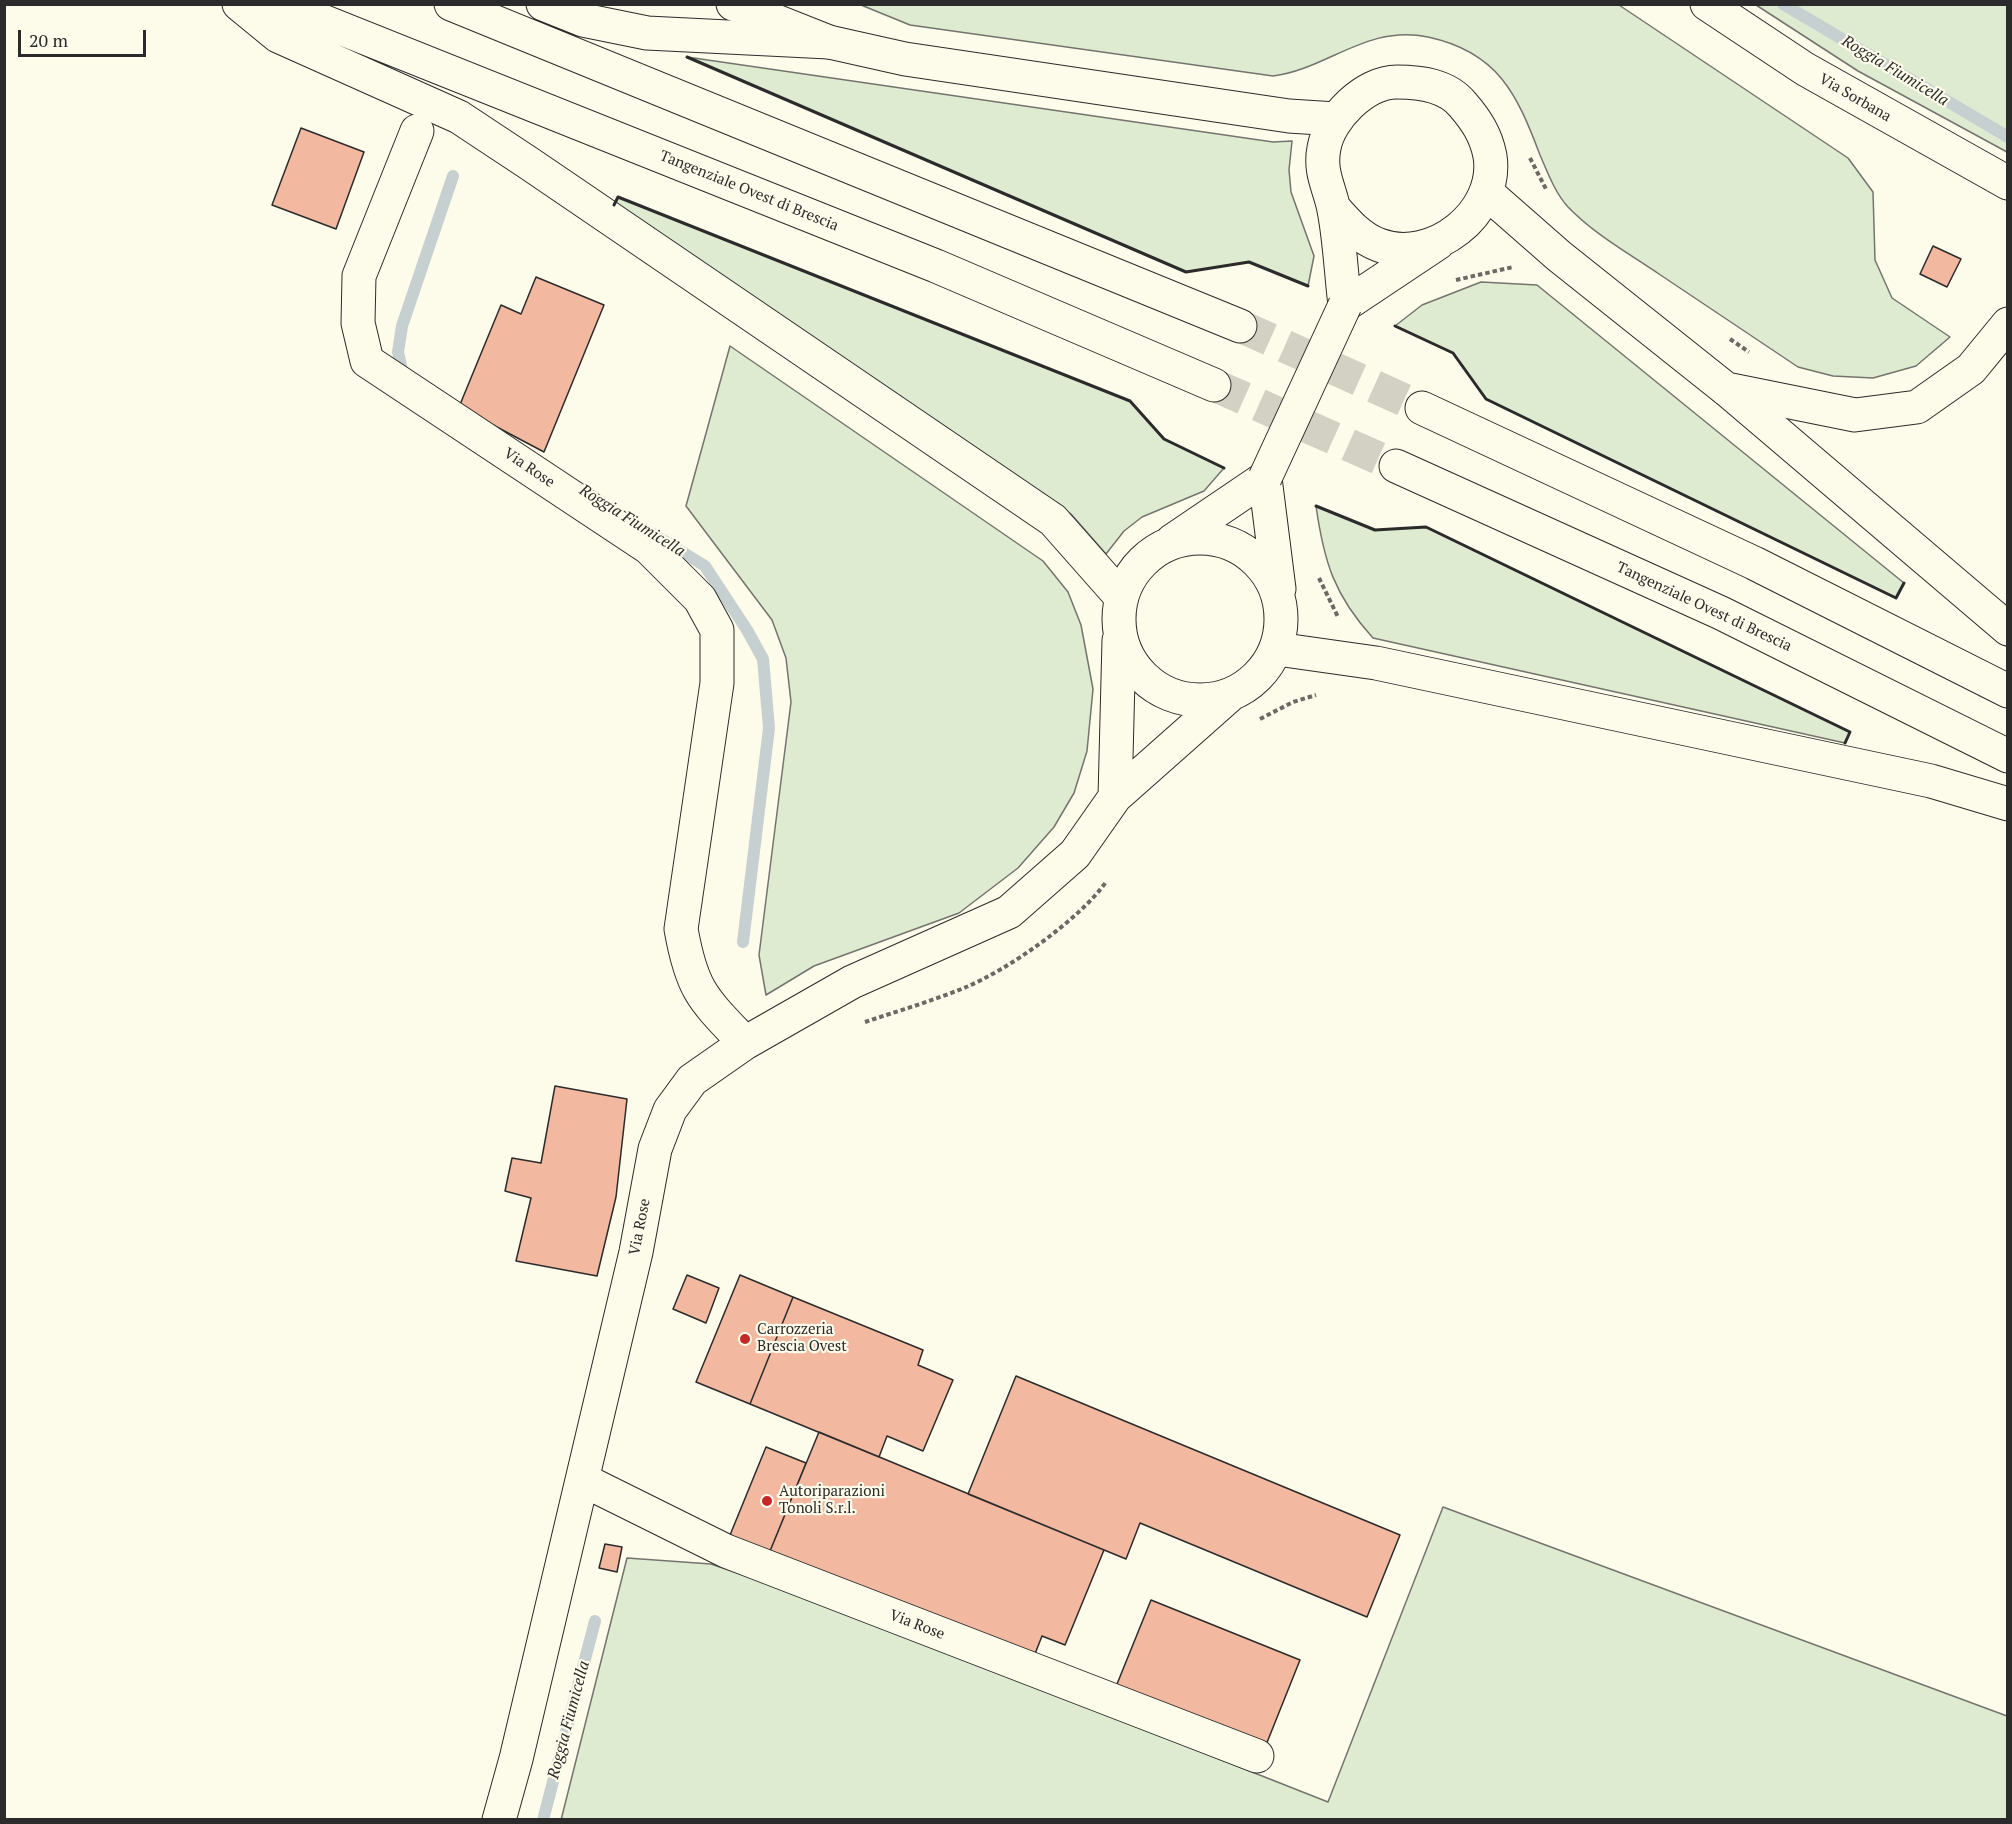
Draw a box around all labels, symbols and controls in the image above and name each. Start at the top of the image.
scale bar [21,18,148,56]
text: 20 m [29,28,68,52]
water label: Roggia Fiumicella [1838,32,1952,110]
street label: Via Sorbana [1816,70,1894,126]
street label: Tangenziale Ovest di Brescia [657,147,841,235]
street label: Via Rose [500,444,558,492]
water label: Roggia Fiumicella [575,481,689,561]
street label: Tangenziale Ovest di Brescia [1614,558,1794,656]
street label: Via Rose [626,1197,654,1257]
place label: Carrozzeria Brescia Ovest [757,1321,847,1356]
marker: Carrozzeria Brescia Ovest [738,1332,752,1346]
place label: Autoriparazioni Tonoli S.r.l. [779,1483,885,1518]
marker: Autoriparazioni Tonoli S.r.l. [760,1494,774,1508]
street label: Via Rose [887,1606,947,1644]
water label: Roggia Fiumicella [544,1659,594,1781]

